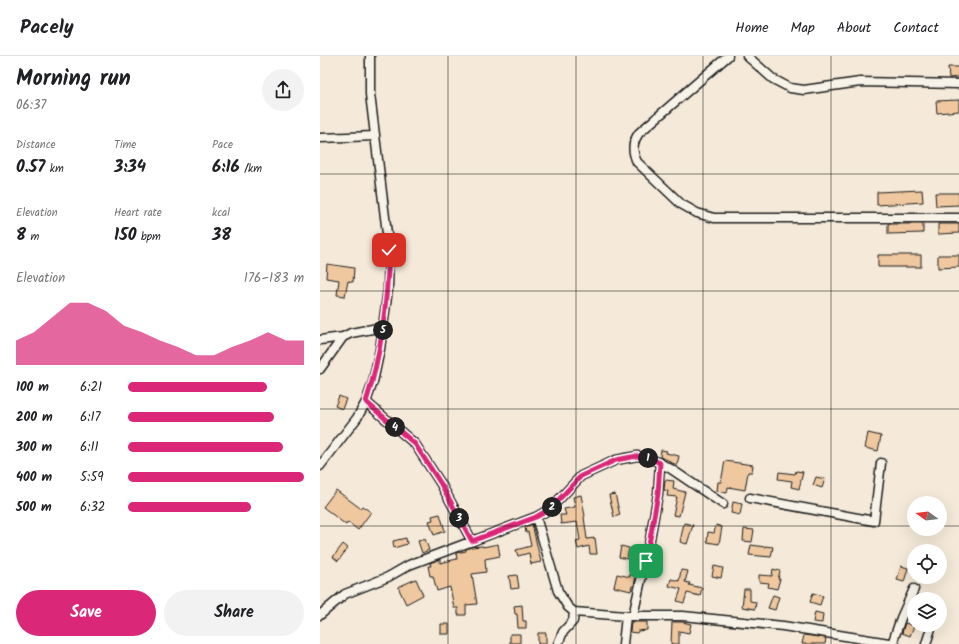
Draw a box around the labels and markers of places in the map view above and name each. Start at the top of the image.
pin [372,233,406,267]
pin: 5 [373,320,393,340]
pin: 4 [385,417,405,437]
pin: 1 [638,448,658,468]
pin: 2 [542,497,562,517]
pin: 3 [449,508,469,528]
pin [629,544,663,578]

